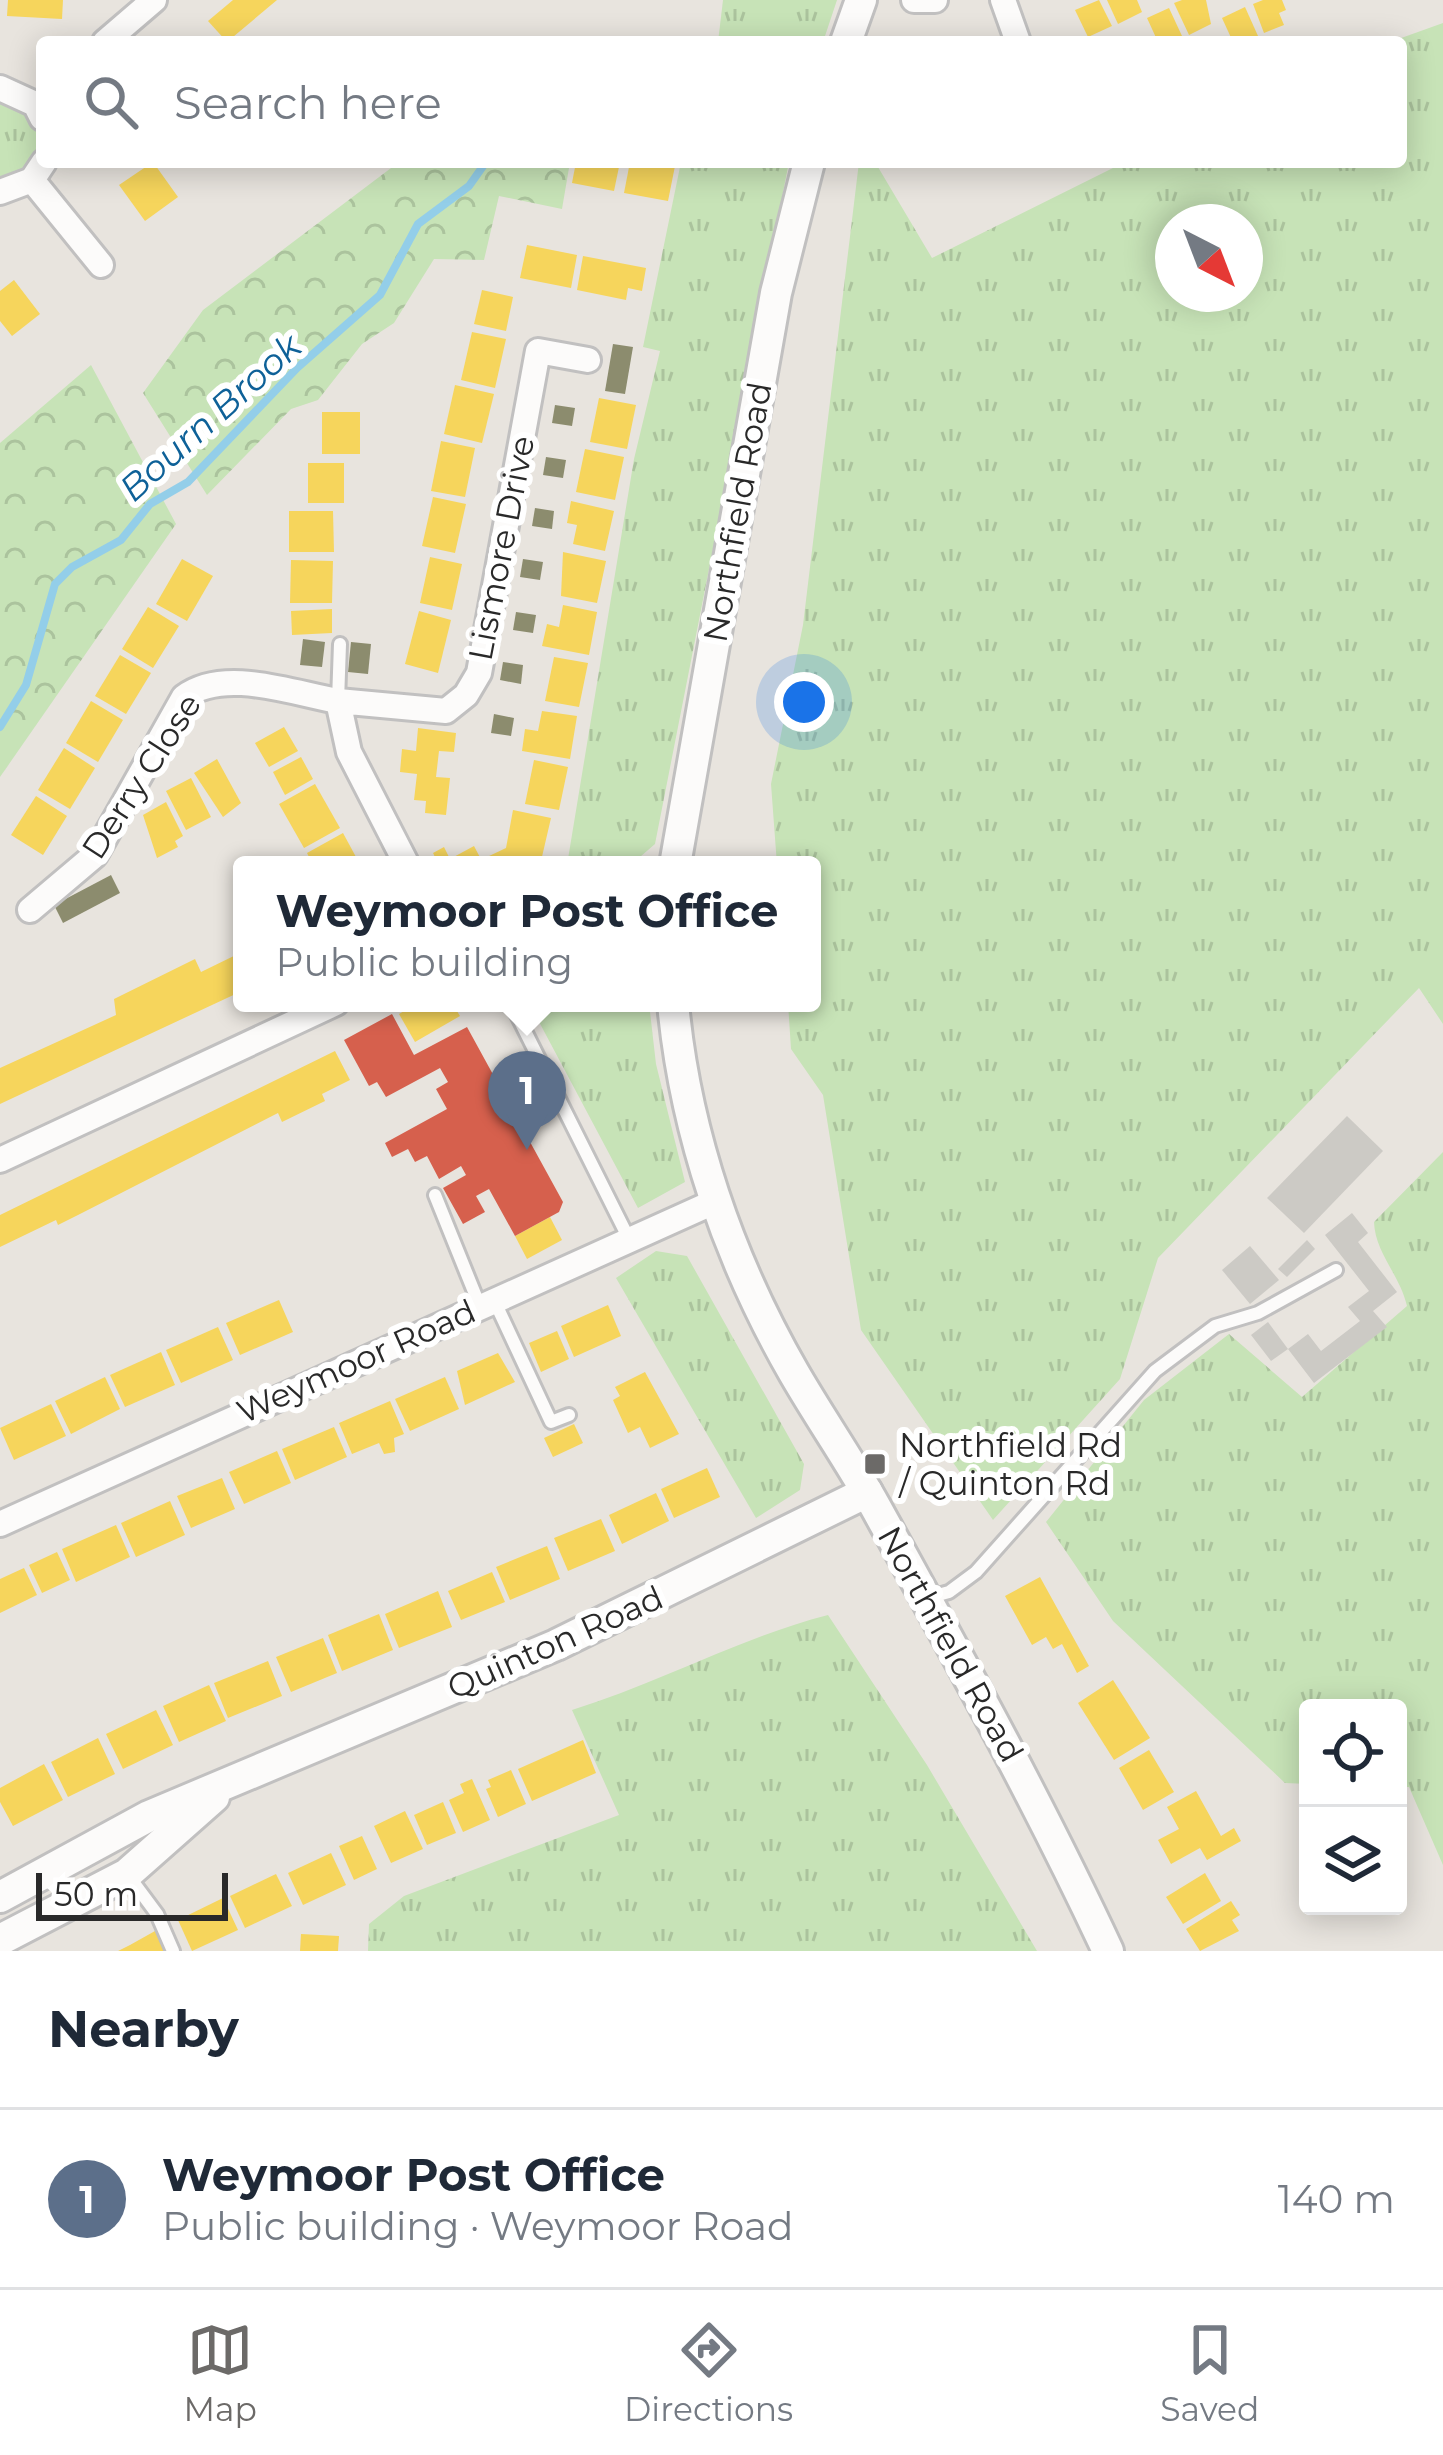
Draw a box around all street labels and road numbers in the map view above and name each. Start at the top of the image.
street label: Northfield Road [694,379,780,645]
street label: Lismore Drive [460,432,542,664]
street label: Derry Close [73,686,209,866]
street label: Weymoor Road [230,1290,482,1432]
street label: Northfield Road [870,1519,1032,1769]
street label: Quinton Road [441,1577,669,1707]

